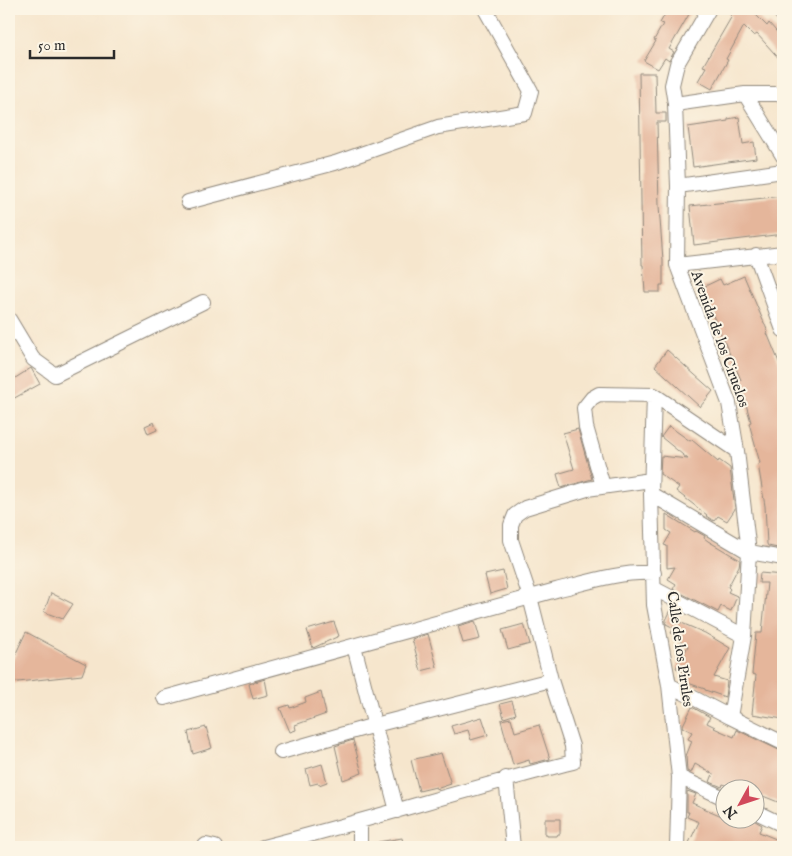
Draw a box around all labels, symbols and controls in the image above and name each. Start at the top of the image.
scale bar [30,28,114,60]
text: 50 m [38,36,66,55]
street label: Avenida de los Ciruelos [686,267,754,410]
street label: Calle de los Pirules [662,590,698,708]
north arrow [714,778,764,828]
text: N [720,801,742,823]

